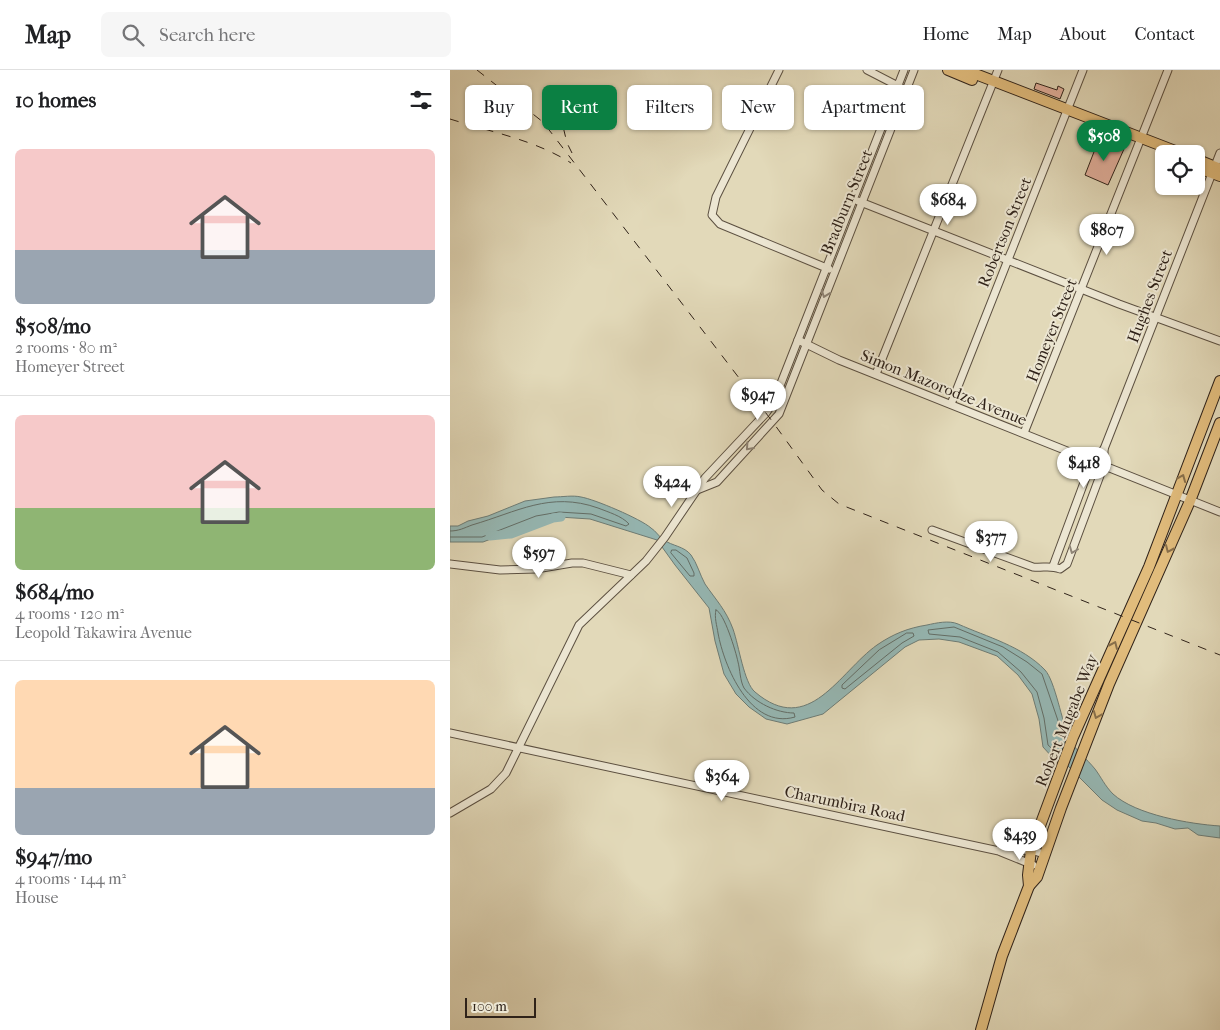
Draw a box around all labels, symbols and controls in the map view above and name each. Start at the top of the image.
search box [101,12,451,57]
text: Map [25,21,71,49]
icon: search [119,21,147,49]
text: Search here [159,24,255,46]
text: Home [922,24,969,45]
text: Map [997,24,1032,45]
text: About [1060,24,1106,45]
text: Contact [1134,24,1195,45]
chip: Buy [465,85,532,130]
chip: Rent [542,85,617,130]
chip: Filters [627,85,712,130]
chip: New [722,85,794,130]
chip: Apartment [804,85,924,130]
icon: filters [407,86,435,114]
text: 10 homes [15,88,96,112]
pin: $508 [1074,119,1134,162]
text: $508 [1088,126,1120,145]
map controls [1155,145,1205,195]
button: locate [1155,145,1205,195]
street label: Bradburn Street [817,146,876,258]
street label: Robertson Street [974,174,1035,290]
icon: home [180,182,270,272]
pin: $684 [918,184,978,226]
text: $684 [931,190,965,209]
pin: $807 [1077,214,1137,256]
text: $807 [1090,220,1124,239]
street label: Hughes Street [1123,247,1176,346]
street label: Homeyer Street [1022,275,1081,385]
one-way arrow [821,290,831,298]
text: $508/mo [15,314,91,338]
text: 2 rooms · 80 m² [15,338,117,357]
street label: Simon Mazorodze Avenue [858,345,1030,430]
text: Homeyer Street [15,357,125,376]
pin: $947 [728,378,788,421]
text: $947 [741,385,775,404]
one-way arrow [746,442,755,451]
pin: $418 [1054,446,1114,489]
icon: home [180,447,270,537]
text: $418 [1068,453,1100,472]
pin: $424 [642,466,702,508]
text: $424 [654,472,690,491]
one-way arrow [1175,474,1186,483]
pin: $377 [961,520,1021,563]
text: $377 [976,527,1006,546]
pin: $597 [509,536,569,579]
text: $597 [523,543,555,562]
one-way arrow [1164,544,1175,553]
one-way arrow [1069,545,1079,554]
text: $684/mo [15,580,94,604]
text: 4 rooms · 120 m² [15,604,124,623]
text: Leopold Takawira Avenue [15,623,192,642]
one-way arrow [1107,641,1118,650]
street label: Robert Mugabe Way [1031,651,1102,789]
one-way arrow [1092,710,1103,719]
icon: home [180,712,270,802]
pin: $364 [692,760,752,802]
text: $364 [705,766,739,785]
street label: Charumbira Road [783,781,907,826]
pin: $439 [990,818,1050,861]
text: $439 [1003,825,1037,844]
text: $947/mo [15,845,92,869]
text: 4 rooms · 144 m² [15,869,126,888]
text: House [15,888,58,907]
scale bar [465,995,536,1018]
text: 100 m [472,998,507,1015]

